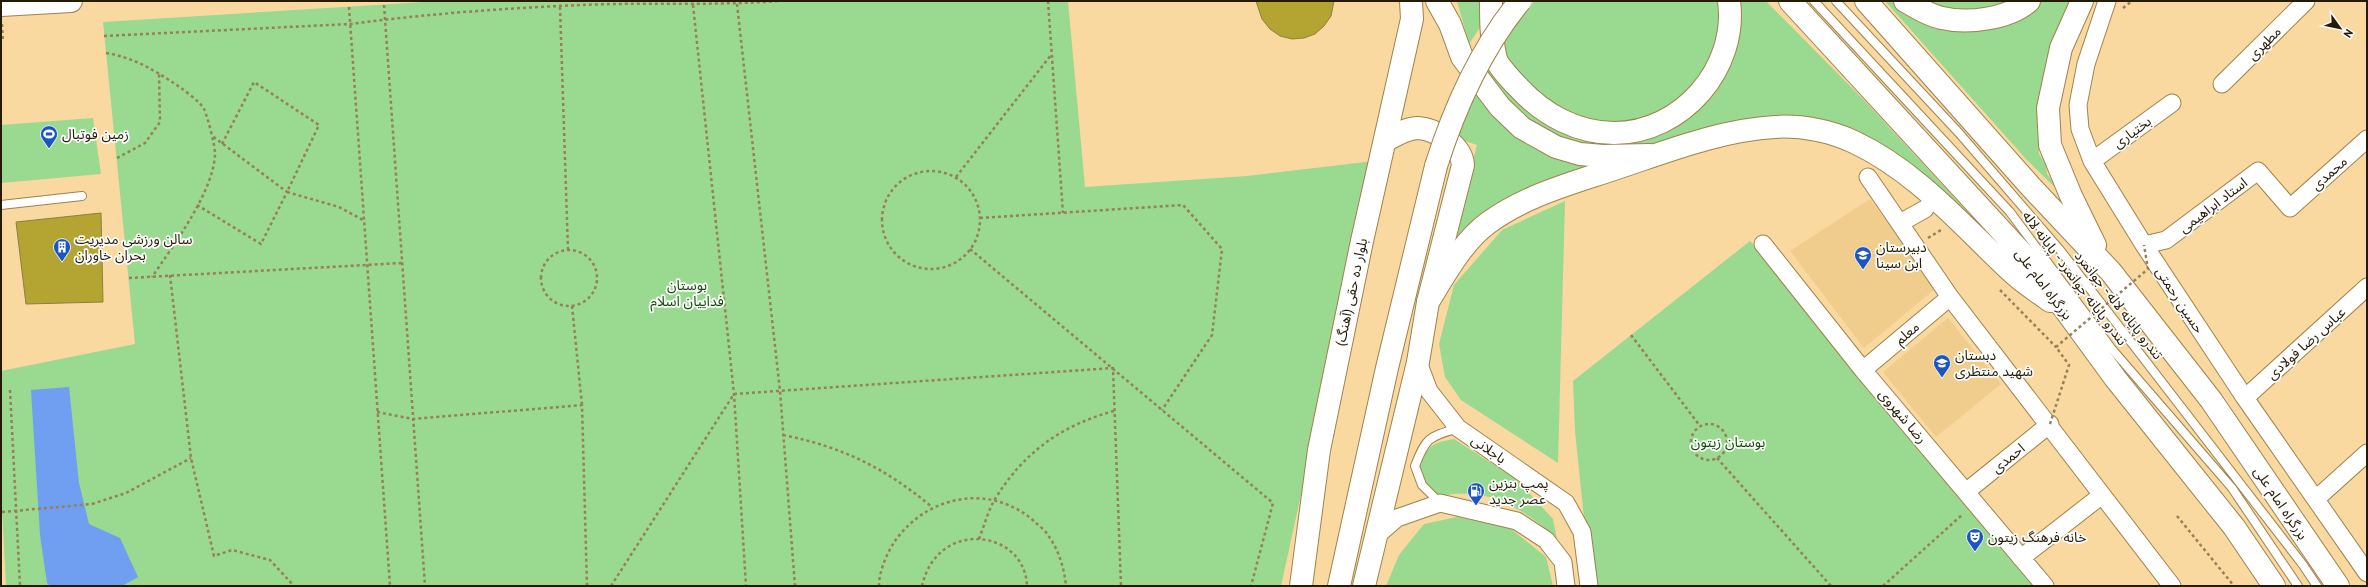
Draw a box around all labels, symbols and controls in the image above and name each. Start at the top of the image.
north arrow [2320,8,2360,48]
street label: مطهری [2243,22,2285,64]
text: N [2341,27,2356,40]
street label: بختیاری [2109,112,2155,152]
sports icon: زمین فوتبال [39,124,59,149]
place label: زمین فوتبال [62,125,129,143]
street label: محمدی [2307,152,2351,194]
street label: استاد ابراهیمی [2175,173,2251,237]
street label: تندرو پایانه جوانمرد - پایانه لاله [2018,207,2132,350]
place label: سالن ورزشی مدیریت بحران خاوران [75,230,192,264]
street label: بلوار ده حقی (آهنگ) [1331,236,1371,348]
building icon: سالن ورزشی مدیریت بحران خاوران [52,237,72,262]
place label: دبیرستان ابن سینا [1876,238,1927,272]
school or university icon: دبیرستان ابن سینا [1853,245,1873,270]
street label: بزرگراه امام علی [2010,245,2077,325]
street label: تندرو پایانه لاله - جوانمرد [2070,247,2167,364]
street label: حسین رحمتی [2152,263,2208,337]
park label: بوستان فداییان اسلام [650,276,724,312]
street label: عباس رضا فولادی [2263,303,2349,383]
street label: معلم [1891,318,1924,350]
place label: دبستان شهید منتظری [1955,346,2033,380]
school or university icon: دبستان شهید منتظری [1932,353,1952,378]
street label: رضا شهروی [1875,385,1931,447]
street label: باجلانی [1468,431,1510,468]
park label: بوستان زیتون [1691,433,1765,451]
street label: احمدی [1988,439,2028,477]
street label: بزرگراه امام علی [2248,463,2312,544]
place label: پمپ بنزین عصر جدید [1489,474,1548,508]
fuel station icon: پمپ بنزین عصر جدید [1466,481,1486,506]
theatre icon: خانه فرهنگ زيتون [1965,527,1985,552]
place label: خانه فرهنگ زيتون [1988,528,2086,546]

